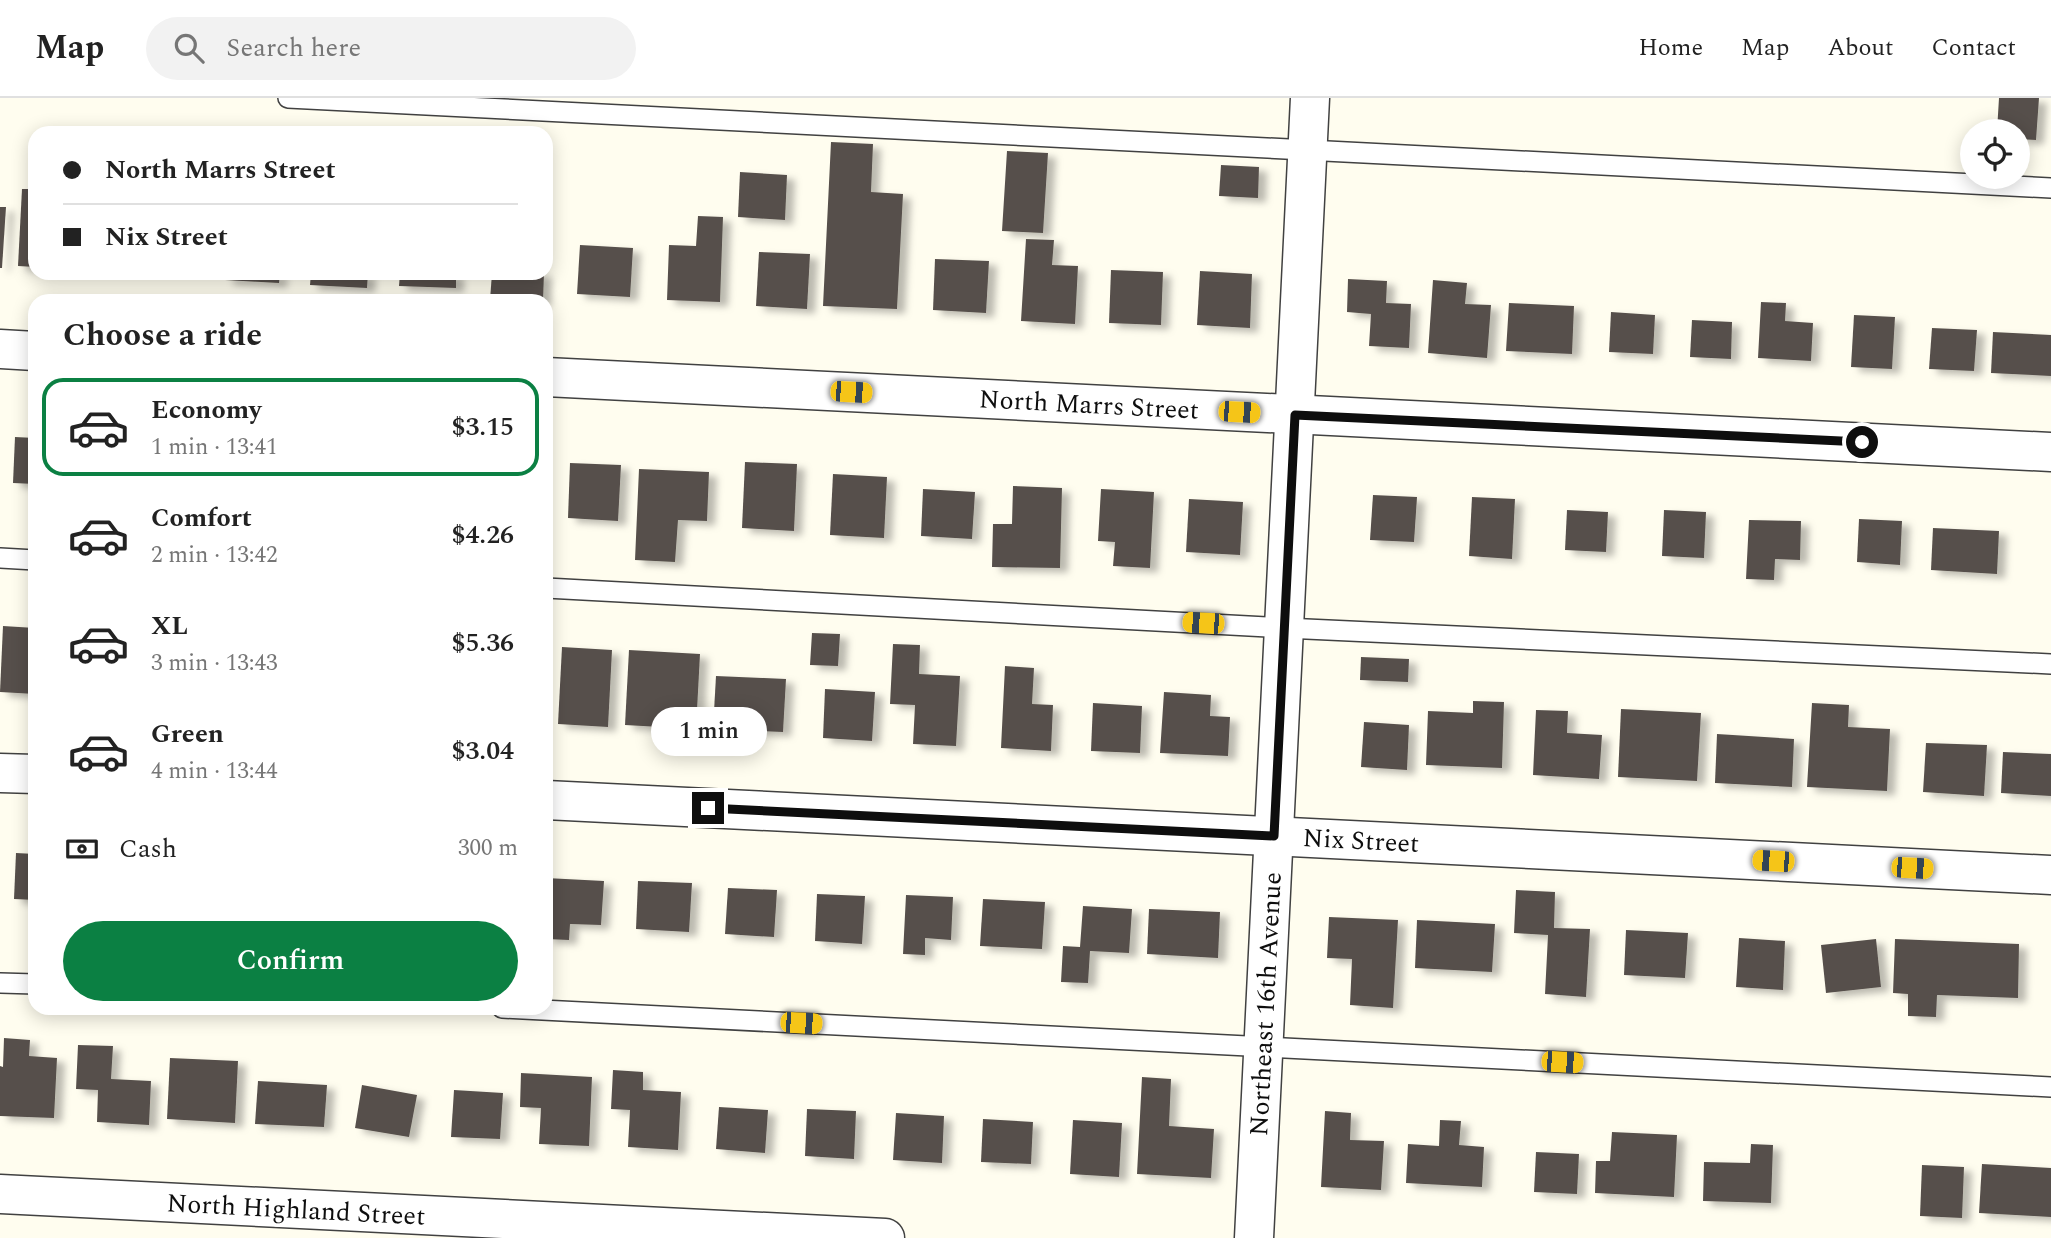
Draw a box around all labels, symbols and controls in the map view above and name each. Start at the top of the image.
search box [146,17,636,80]
text: Map [35,23,104,73]
text: Search here [226,28,361,68]
icon: search [170,29,208,67]
text: Home [1638,30,1703,66]
text: Map [1741,30,1789,66]
text: About [1827,30,1893,66]
text: Contact [1931,30,2016,66]
map controls [1960,119,2030,189]
button: locate [1960,119,2030,189]
text: North Marrs Street [105,150,335,190]
text: Nix Street [105,217,228,257]
text: Choose a ride [63,311,262,360]
street label: North Marrs Street [978,379,1200,431]
car [830,380,873,404]
text: Economy [151,390,261,430]
icon: car [67,396,130,459]
car [1218,400,1261,424]
text: $3.15 [451,407,514,447]
route start [1846,426,1878,458]
text: 1 min · 13:41 [151,430,278,465]
text: Comfort [151,498,252,538]
icon: car [67,504,130,567]
text: $4.26 [451,515,514,555]
text: 2 min · 13:42 [151,538,278,573]
text: XL [151,606,188,646]
car [1182,611,1225,635]
icon: car [67,612,130,675]
text: $5.36 [451,623,514,663]
text: 3 min · 13:43 [151,646,278,681]
callout: 1 min [650,706,766,756]
text: Green [151,714,224,754]
text: 1 min [679,714,739,749]
icon: car [67,720,130,783]
text: $3.04 [451,731,514,771]
text: 4 min · 13:44 [151,754,278,789]
route end [692,792,724,824]
street label: Nix Street [1302,818,1420,864]
text: Cash [119,829,177,869]
icon: cash [63,830,101,868]
text: 300 m [458,831,518,866]
car [1752,849,1795,873]
car [1891,856,1934,880]
street label: Northeast 16th Avenue [1239,871,1293,1137]
button: Confirm [63,921,518,1001]
car [780,1011,823,1035]
car [1541,1050,1584,1074]
street label: North Highland Street [166,1183,426,1237]

